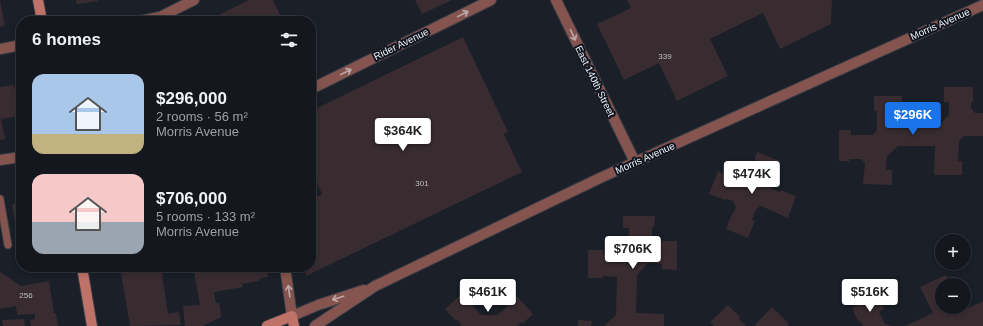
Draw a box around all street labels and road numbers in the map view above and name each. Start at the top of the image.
street label: Morris Avenue [909,6,972,42]
street label: Rider Avenue [372,26,431,62]
street label: East 140th Street [573,44,617,118]
street label: Morris Avenue [614,140,677,176]

